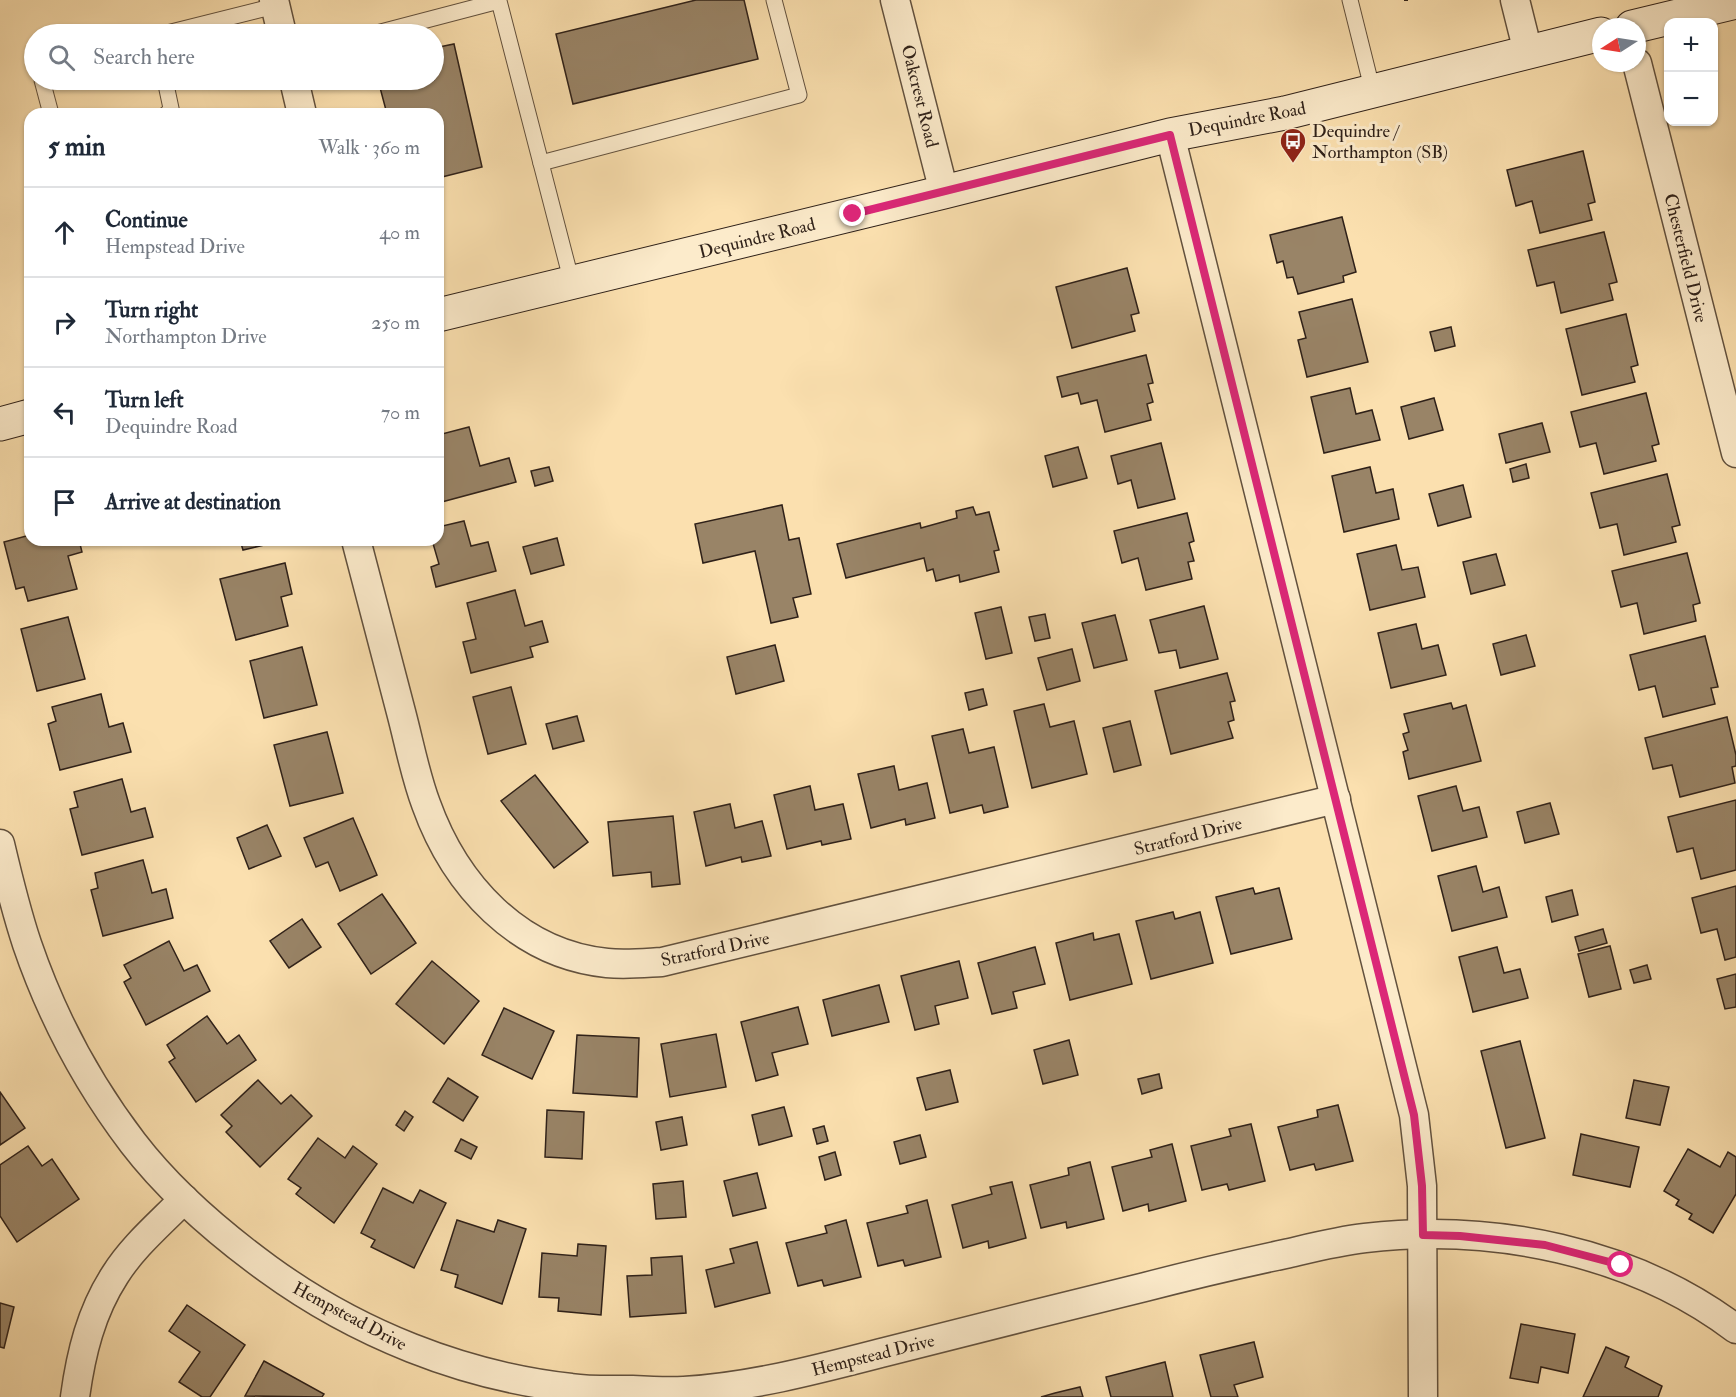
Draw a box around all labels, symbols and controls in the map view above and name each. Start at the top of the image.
north arrow [1592,18,1646,72]
map controls [1664,18,1718,126]
button: + [1664,18,1718,72]
search box [24,24,444,90]
icon: search [45,41,78,74]
street label: Oakcrest Road [896,42,943,150]
text: Search here [93,43,195,71]
button: − [1664,72,1718,126]
street label: Dequindre Road [1186,97,1308,142]
place label: Dequindre / Northampton (SB) [1312,120,1448,164]
bus stop icon: Dequindre / Northampton (SB) [1278,126,1308,164]
text: 5 min [48,131,105,163]
text: Walk · 360 m [318,135,420,160]
street label: Chesterfield Drive [1658,191,1713,325]
route end [839,200,865,226]
text: Continue [105,206,188,234]
street label: Dequindre Road [696,213,818,264]
icon: ahead [48,216,81,249]
text: 40 m [379,220,420,245]
text: Hempstead Drive [105,234,245,259]
text: Turn right [105,296,198,324]
icon: right [48,306,81,339]
text: 250 m [371,310,420,335]
text: Northampton Drive [105,324,267,349]
text: Turn left [105,386,184,414]
icon: left [48,396,81,429]
text: 70 m [381,400,420,425]
text: Dequindre Road [105,414,238,439]
icon: arrive [48,486,81,519]
text: Arrive at destination [105,488,281,516]
street label: Stratford Drive [1132,812,1245,861]
street label: Stratford Drive [659,927,772,972]
route start [1607,1251,1633,1277]
street label: Hempstead Drive [289,1277,411,1356]
street label: Hempstead Drive [809,1329,937,1382]

